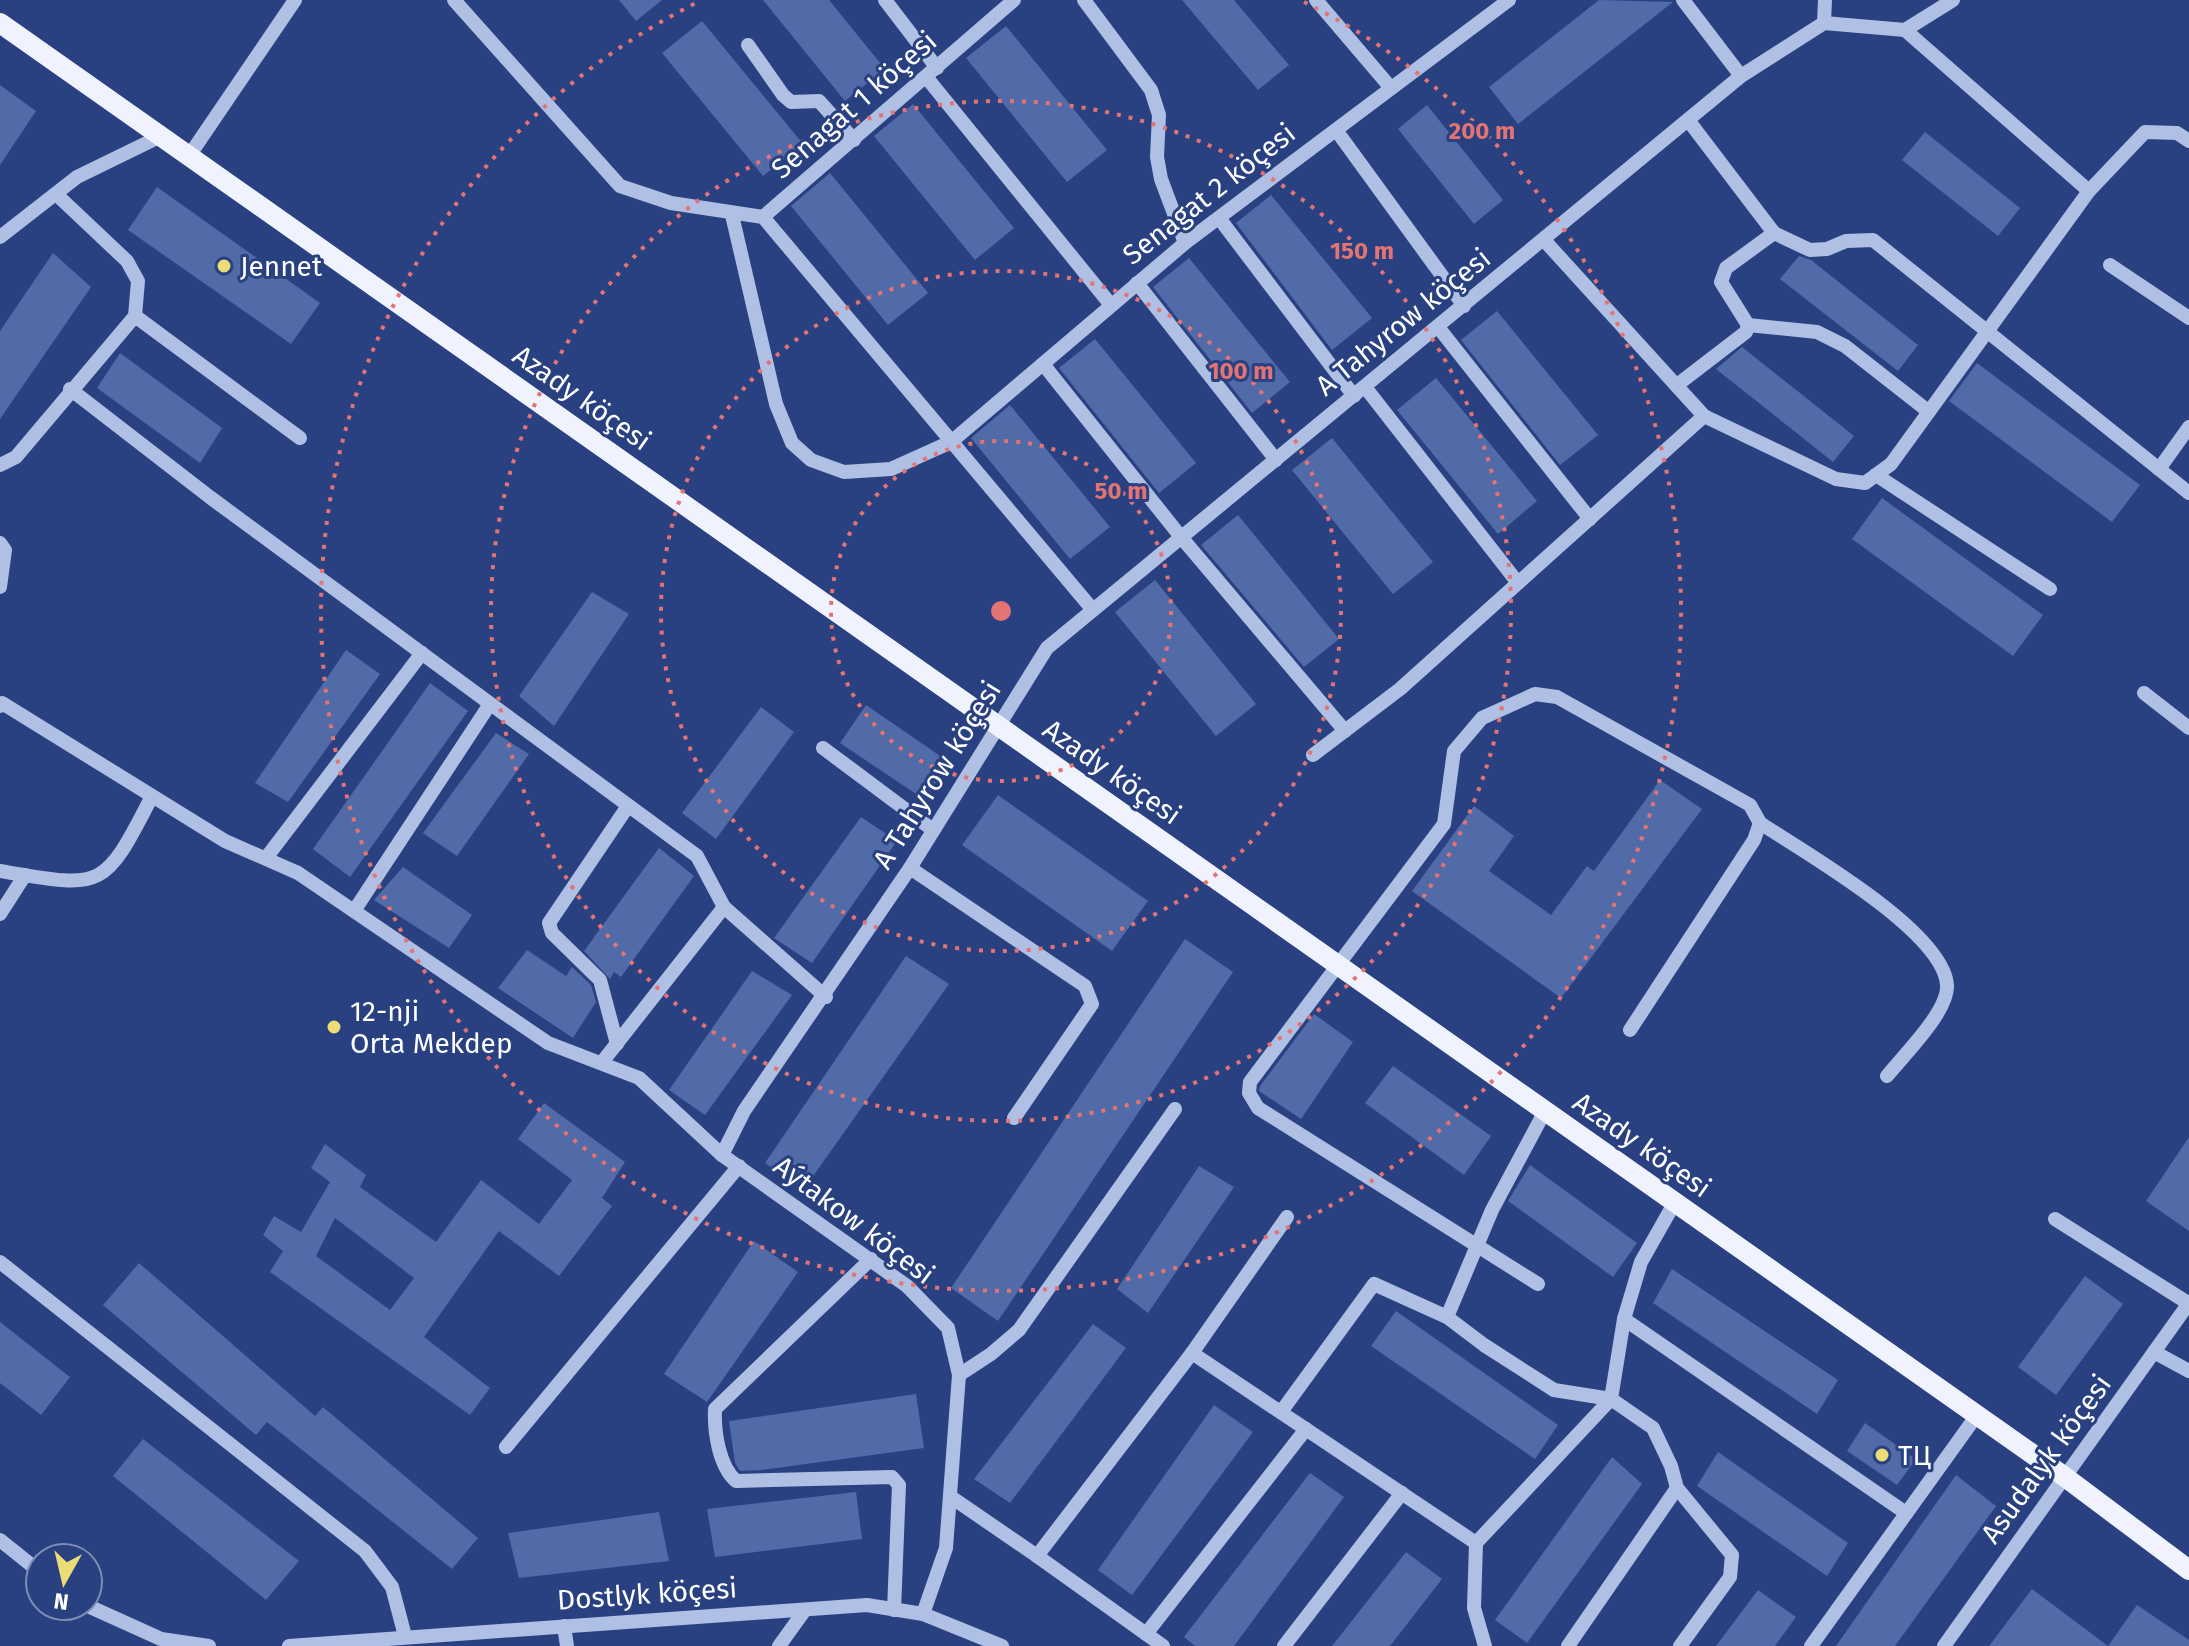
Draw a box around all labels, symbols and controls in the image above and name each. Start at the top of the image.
street label: Senagat 1 köçesi [765,24,943,186]
street label: Senagat 2 köçesi [1116,117,1302,271]
text: 200 m [1449,117,1515,145]
text: 150 m [1330,237,1394,265]
street label: A Tahyrow köçesi [1309,242,1497,402]
place label: Jennet [240,250,323,283]
marker: Jennet [215,257,233,275]
street label: Azady köçesi [507,338,657,458]
text: 100 m [1208,357,1274,385]
text: 50 m [1095,477,1147,505]
centre of rings [987,597,1015,625]
street label: A Tahyrow köçesi [866,675,1008,875]
street label: Azady köçesi [1037,712,1187,832]
place label: 12-nji Orta Mekdep [350,995,513,1060]
marker: 12-nji Orta Mekdep [325,1018,343,1036]
street label: Azady köçesi [1567,1085,1717,1205]
street label: Aýtakow köçesi [767,1149,941,1291]
street label: Asudalyk köçesi [1974,1368,2118,1550]
place label: ТЦ [1898,1439,1931,1472]
marker: ТЦ [1873,1446,1891,1464]
north arrow [24,1542,104,1622]
street label: Dostlyk köçesi [556,1571,738,1617]
text: N [52,1587,70,1616]

